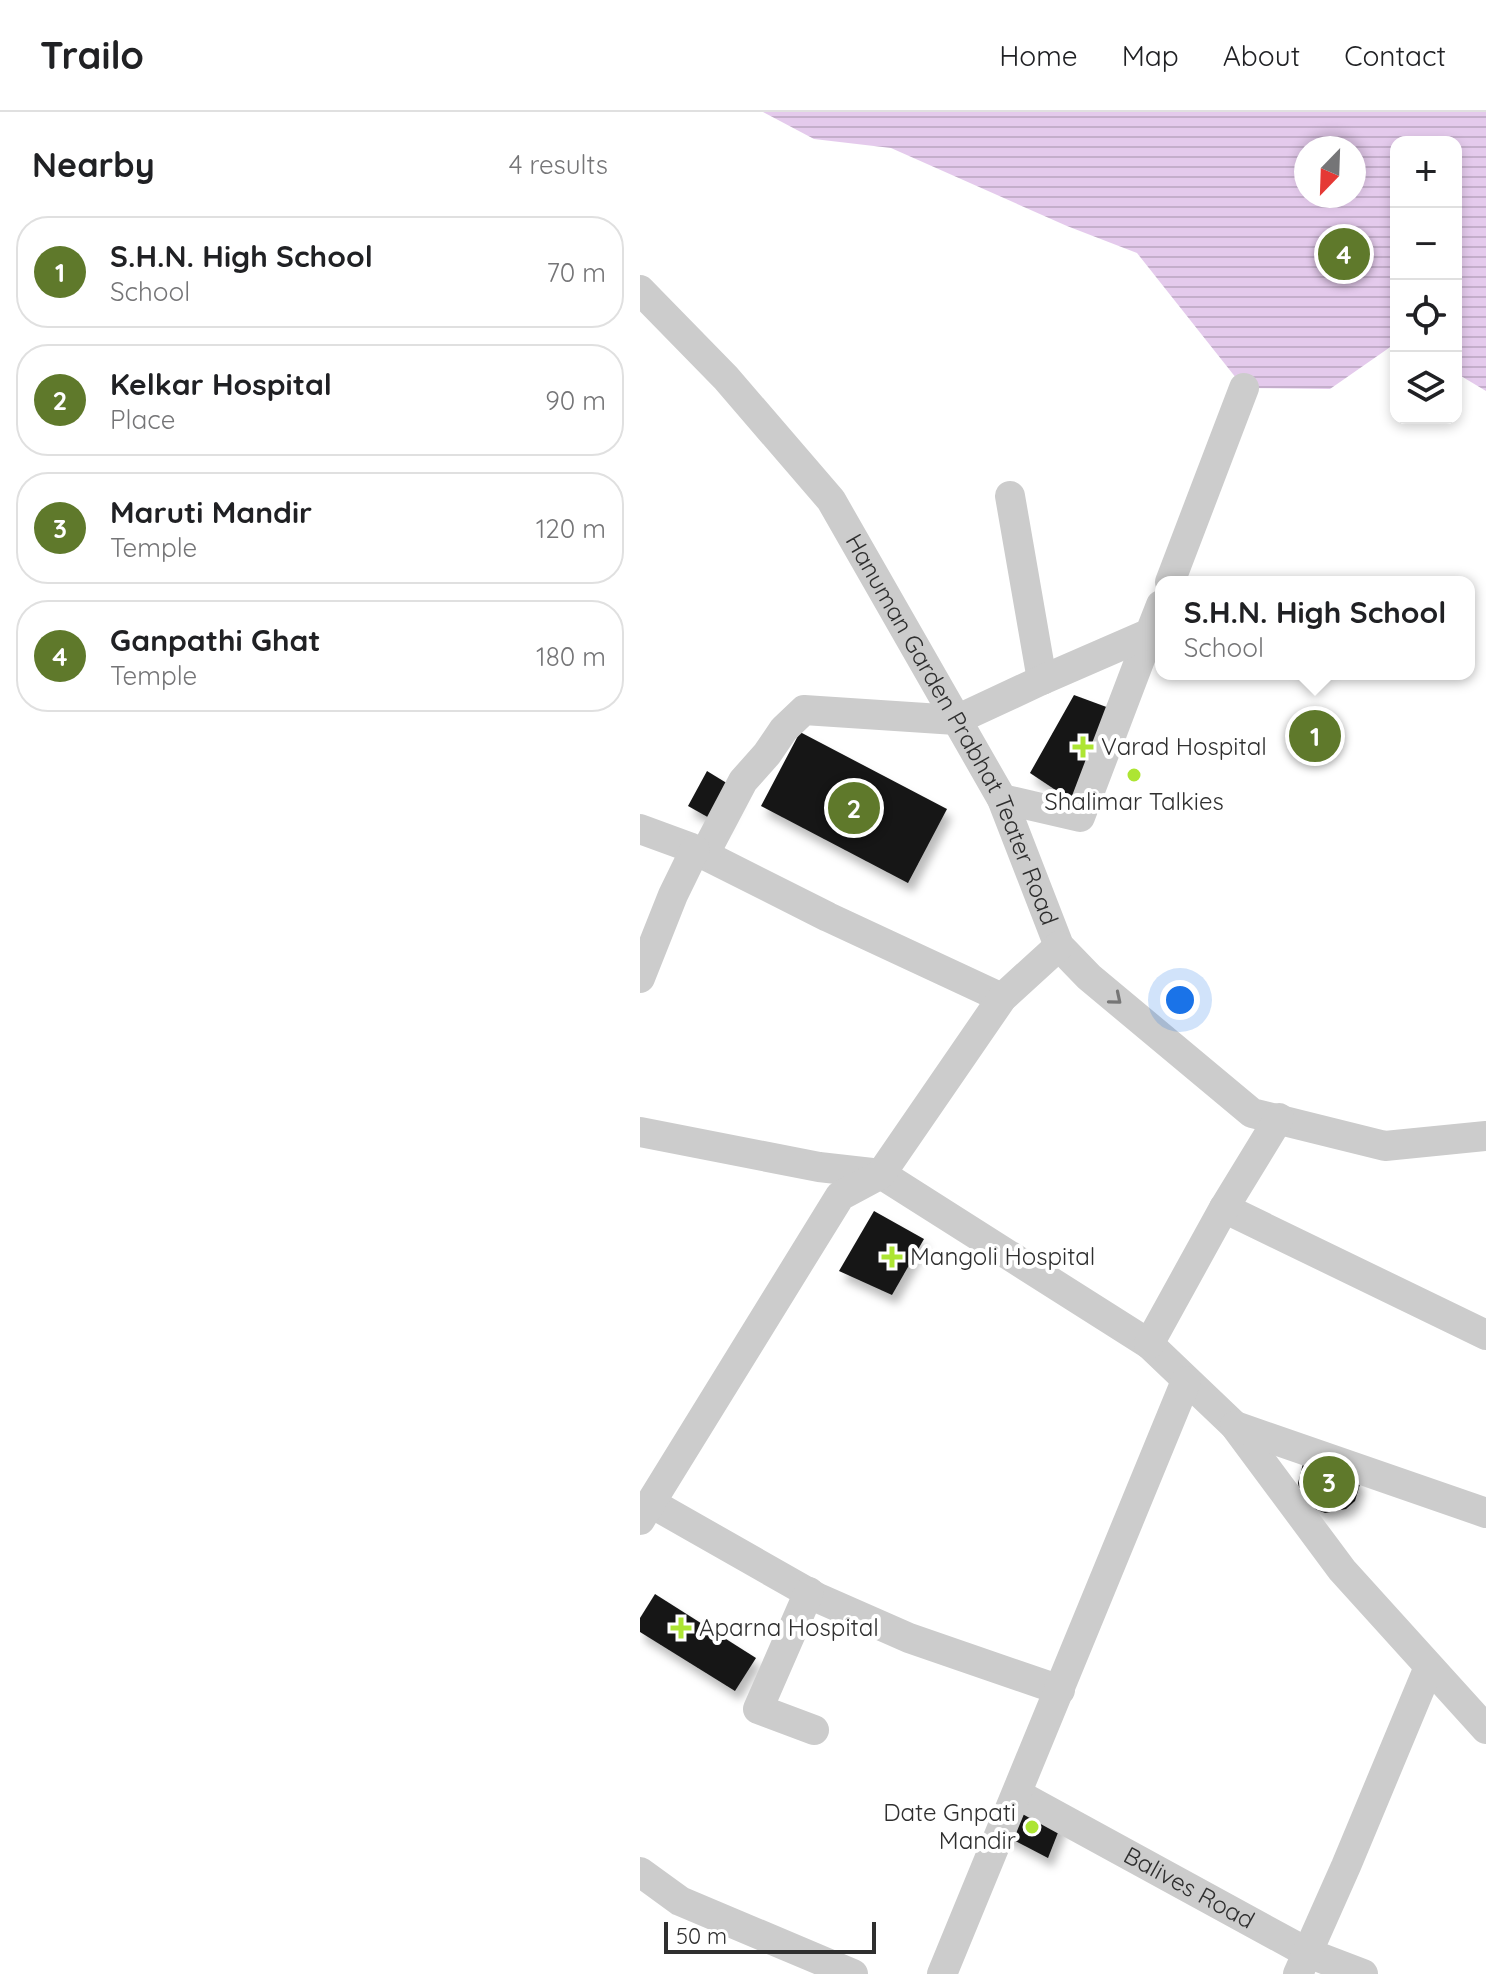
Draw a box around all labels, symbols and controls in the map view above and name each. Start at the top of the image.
text: Trailo [40,31,144,79]
text: Home [999,38,1078,73]
text: Map [1122,38,1179,73]
text: About [1223,38,1300,73]
text: Contact [1344,38,1446,73]
north arrow [1294,136,1366,208]
map controls [1390,136,1462,424]
button: + [1390,136,1462,208]
text: Nearby [32,143,155,186]
text: 4 results [509,148,608,181]
button: − [1390,208,1462,280]
pin: 4 [1318,224,1370,284]
text: S.H.N. High School [110,237,373,275]
text: 1 [55,256,65,289]
text: 70 m [546,256,606,289]
text: School [110,275,190,308]
button: locate [1390,280,1462,352]
button: layers [1390,352,1462,424]
text: Kelkar Hospital [110,365,332,403]
text: 2 [53,384,67,417]
text: 90 m [545,384,606,417]
text: Place [110,403,175,436]
text: Maruti Mandir [110,493,312,531]
text: 3 [53,512,67,545]
text: 120 m [536,512,606,545]
street label: Hanuman Garden Prabhat Teater Road [839,528,1065,929]
text: Temple [110,531,197,564]
popup [1155,576,1475,680]
text: S.H.N. High School [1184,593,1446,631]
text: Ganpathi Ghat [110,621,321,659]
text: School [1184,631,1264,664]
text: 4 [52,640,68,673]
text: 180 m [536,640,606,673]
text: Temple [110,659,197,692]
pin: 1 [1289,706,1341,766]
place label: Varad Hospital [1101,731,1267,761]
marker: Varad Hospital [1072,736,1094,758]
marker: Shalimar Talkies [1125,766,1143,784]
pin: 2 [828,778,880,838]
place label: Shalimar Talkies [1044,786,1224,816]
your location [1160,980,1200,1020]
one-way arrow [1107,989,1121,1004]
place label: Mangoli Hospital [910,1241,1095,1271]
marker: Mangoli Hospital [881,1246,903,1268]
pin: 3 [1303,1452,1355,1512]
place label: Aparna Hospital [699,1612,879,1642]
marker: Aparna Hospital [670,1617,692,1639]
place label: Date Gnpati Mandir [883,1797,1016,1855]
marker: Date Gnpati Mandir [1023,1818,1041,1836]
street label: Balives Road [1119,1839,1260,1935]
scale bar [664,1918,876,1954]
text: 50 m [676,1922,727,1950]

